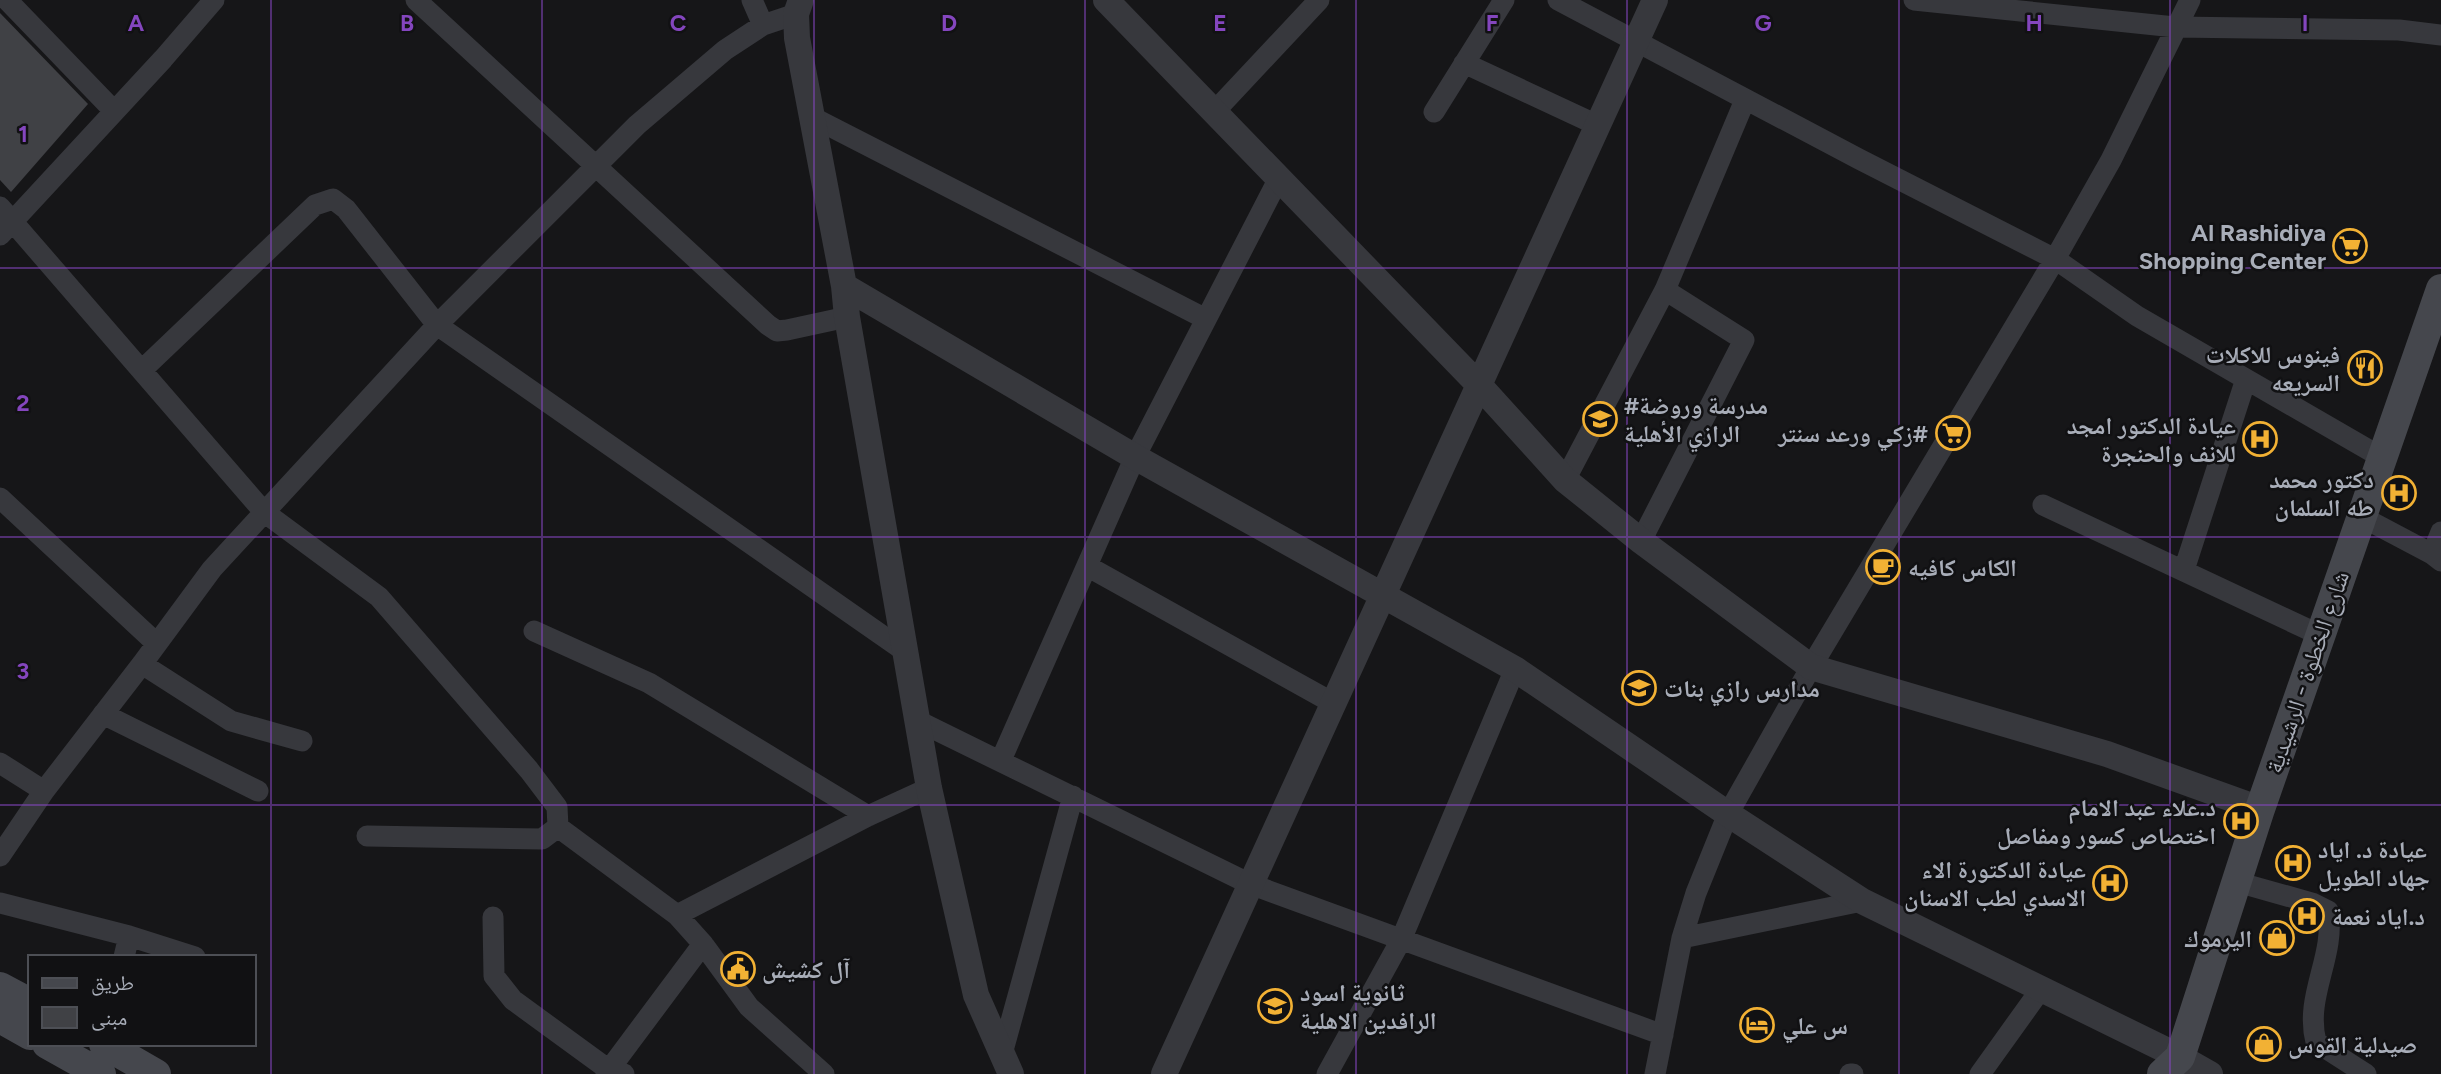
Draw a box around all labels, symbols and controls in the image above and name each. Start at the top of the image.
text: A [128,9,145,37]
text: B [400,9,414,37]
text: C [670,9,687,37]
text: D [941,9,957,37]
text: E [1213,9,1227,37]
text: F [1486,9,1499,37]
text: G [1754,9,1772,37]
text: H [2025,9,2043,37]
text: I [2302,9,2308,37]
text: 1 [18,120,28,148]
place label: Al Rashidiya Shopping Center [2139,218,2326,275]
supermarket icon: Al Rashidiya Shopping Center [2331,227,2369,265]
place label: فينوس للاكلات السريعه [2206,340,2340,397]
restaurant icon: فينوس للاكلات السريعه [2346,349,2384,387]
text: 2 [16,389,30,417]
place label: #مدرسة وروضة الرازي الأهلية [1624,391,1768,452]
school or university icon: #مدرسة وروضة الرازي الأهلية [1581,400,1619,438]
place label: عيادة الدكتور امجد للانف والحنجرة [2067,411,2236,468]
supermarket icon: زكي ورعد سنتر# [1934,414,1972,452]
place label: زكي ورعد سنتر# [1777,419,1928,452]
hospital icon: عيادة الدكتور امجد للانف والحنجرة [2241,420,2279,458]
place label: دكتور محمد طه السلمان [2269,465,2374,522]
hospital icon: دكتور محمد طه السلمان [2380,474,2418,512]
cafe icon: الكاس كافيه [1864,548,1902,586]
place label: الكاس كافيه [1908,553,2017,582]
street label: شارع الخطوة - الرشيدية [2259,567,2356,777]
text: 3 [17,657,29,685]
school or university icon: مدارس رازي بنات [1620,669,1658,707]
place label: مدارس رازي بنات [1664,674,1820,707]
place label: د.علاء عبد الامام اختصاص كسور ومفاصل [1997,793,2216,850]
hospital icon: د.علاء عبد الامام اختصاص كسور ومفاصل [2222,802,2260,840]
place label: عيادة د. اياد جهاد الطويل [2318,835,2430,892]
hospital icon: عيادة د. اياد جهاد الطويل [2274,844,2312,882]
place label: عيادة الدكتورة الاء الاسدي لطب الاسنان [1904,855,2086,916]
hospital icon: عيادة الدكتورة الاء الاسدي لطب الاسنان [2091,864,2129,902]
hospital icon: د.اياد نعمة [2288,897,2326,935]
place label: د.اياد نعمة [2332,902,2425,931]
shop icon: اليرموك [2258,919,2296,957]
place label: اليرموك [2184,924,2252,953]
public building icon: آل كشيش [719,950,757,988]
legend [28,955,256,1046]
place label: آل كشيش [762,955,850,984]
text: طريق [91,970,134,996]
place label: ثانوية اسود الرافدين الاهلية [1300,978,1437,1035]
school or university icon: ثانوية اسود الرافدين الاهلية [1256,987,1294,1025]
text: مبنى [91,1005,127,1031]
hotel icon: س علي [1738,1006,1776,1044]
place label: س علي [1782,1011,1848,1044]
shop icon: صيدلية القوس [2245,1025,2283,1063]
place label: صيدلية القوس [2288,1030,2417,1059]

